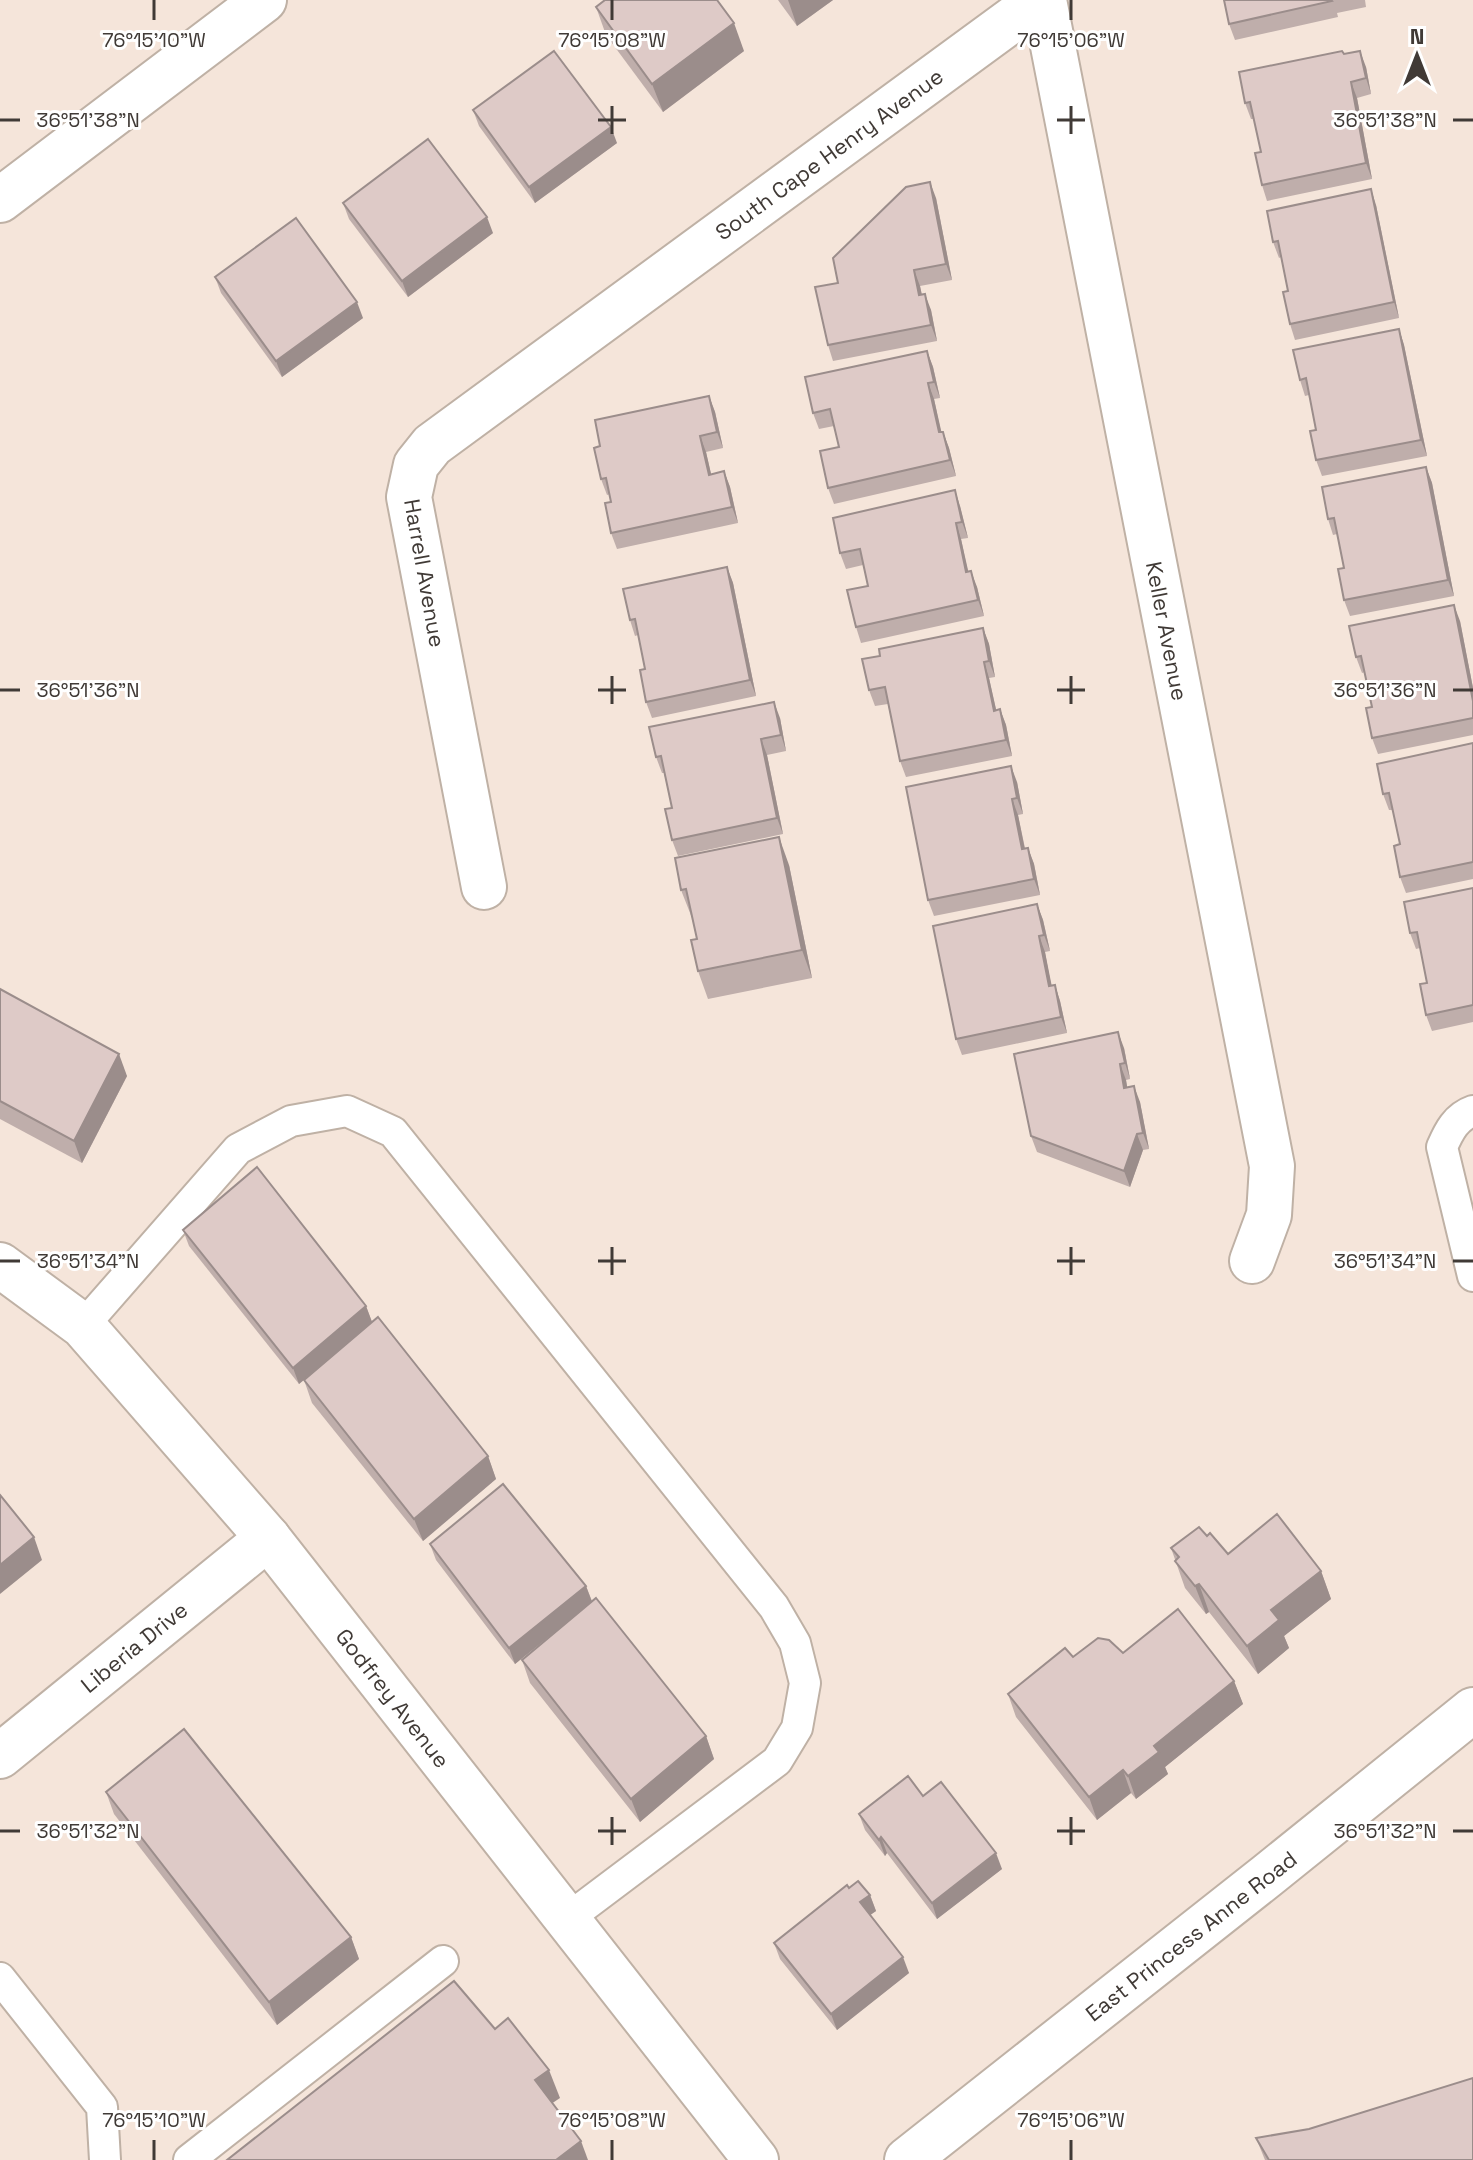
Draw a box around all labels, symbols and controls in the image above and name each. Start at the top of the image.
north arrow [1377,16,1457,96]
text: N [1410,22,1424,50]
text: 76°15'10"W [102,27,206,53]
text: 76°15'08"W [558,27,666,53]
text: 76°15'06"W [1017,27,1125,53]
street label: South Cape Henry Avenue [709,62,949,246]
text: 36°51'38"N [36,107,140,133]
text: 36°51'38"N [1333,107,1437,133]
street label: Harrell Avenue [398,497,452,649]
street label: Keller Avenue [1140,559,1194,703]
text: 36°51'36"N [36,677,140,703]
text: 36°51'36"N [1333,677,1437,703]
text: 36°51'34"N [37,1248,139,1274]
text: 36°51'34"N [1334,1248,1436,1274]
street label: Liberia Drive [75,1595,193,1699]
street label: Godfrey Avenue [330,1623,456,1773]
text: 36°51'32"N [37,1818,139,1844]
text: 36°51'32"N [1334,1818,1436,1844]
street label: East Princess Anne Road [1080,1845,1302,2027]
text: 76°15'10"W [102,2107,206,2133]
text: 76°15'08"W [558,2107,666,2133]
text: 76°15'06"W [1017,2107,1125,2133]

